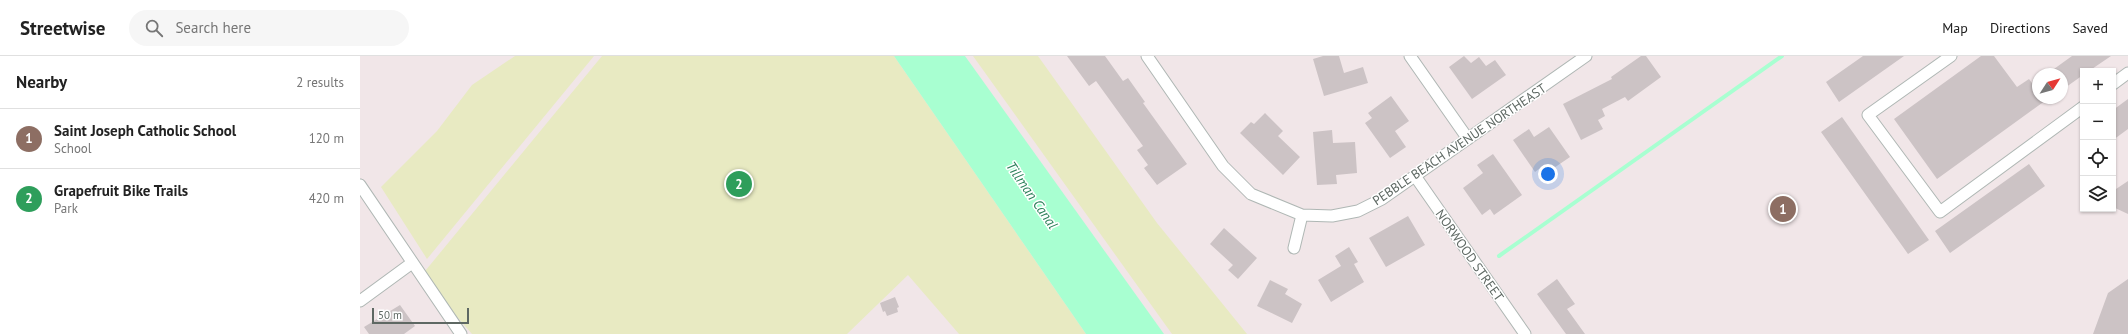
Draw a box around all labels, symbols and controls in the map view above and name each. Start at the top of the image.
search box [129,10,409,46]
text: Streetwise [20,16,105,40]
icon: search [143,17,165,39]
text: Search here [175,18,251,37]
text: Map [1942,19,1968,37]
text: Directions [1990,19,2050,37]
text: Saved [2072,19,2108,37]
north arrow [2032,68,2068,104]
map controls [2080,68,2116,212]
button: + [2080,68,2116,104]
text: Nearby [16,71,67,93]
text: 2 results [296,74,344,91]
street label: PEBBLE BEACH AVENUE NORTHEAST [1369,80,1549,209]
button: − [2080,104,2116,140]
text: Saint Joseph Catholic School [54,121,236,140]
text: 1 [25,130,33,147]
text: 120 m [309,130,344,147]
text: School [54,140,92,157]
button: locate [2080,140,2116,176]
water label: Tillman Canal [1002,158,1062,232]
your location [1538,164,1558,184]
pin: 2 [726,169,752,199]
button: layers [2080,176,2116,212]
text: Grapefruit Bike Trails [54,181,188,200]
text: 2 [25,190,33,207]
text: 420 m [309,190,344,207]
pin: 1 [1770,194,1796,224]
text: Park [54,200,78,217]
street label: NORWOOD STREET [1432,206,1508,304]
scale bar [372,306,469,325]
text: 50 m [378,308,402,322]

